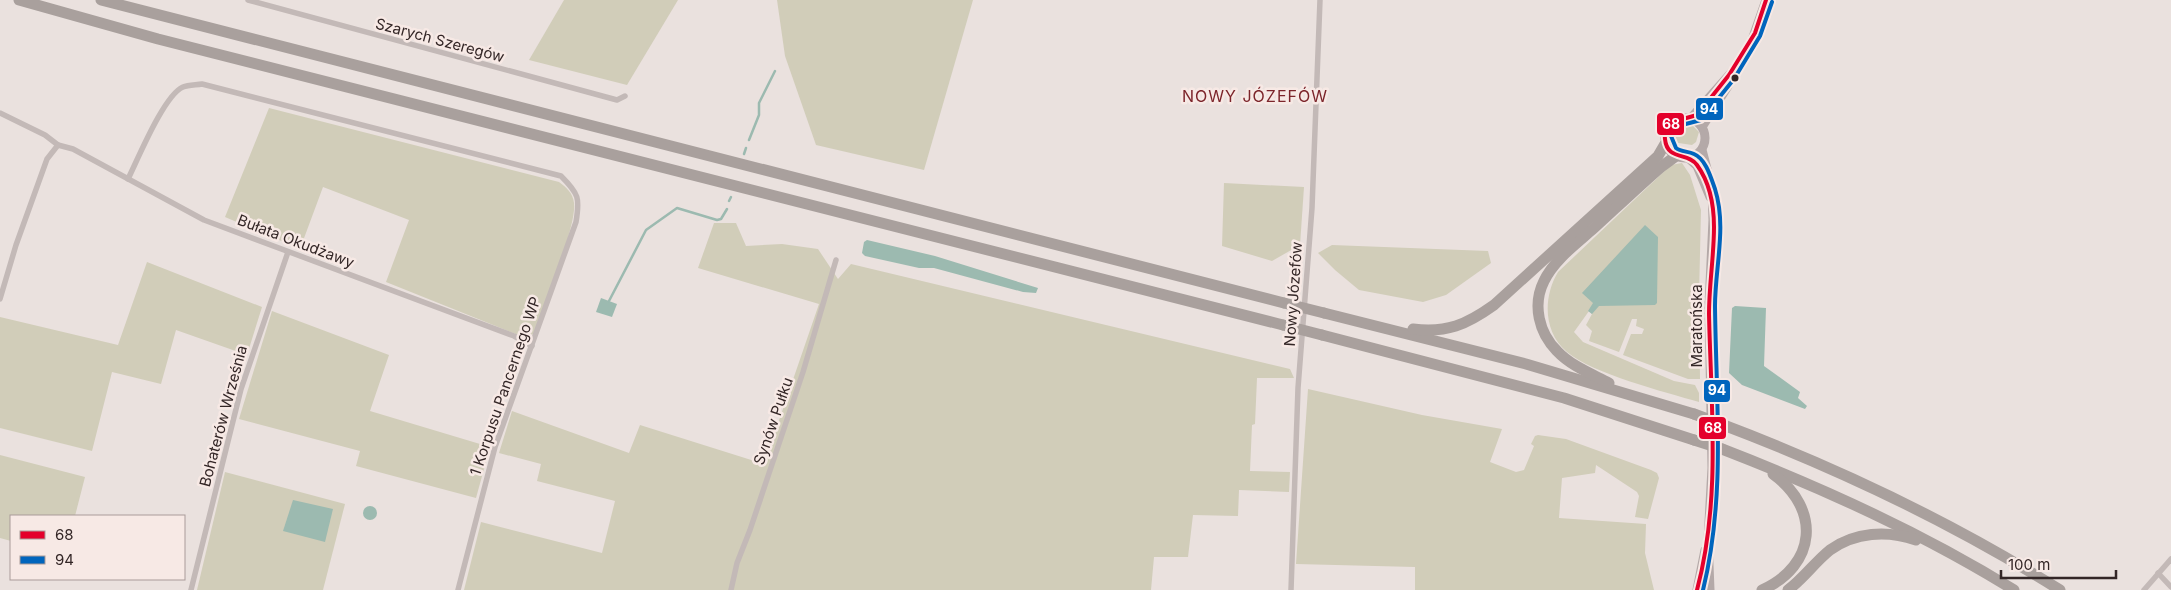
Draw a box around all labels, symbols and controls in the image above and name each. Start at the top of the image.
street label: Szarych Szeregów [373,14,507,66]
unlabelled marker [1730,73,1740,83]
district label: NOWY JÓZEFÓW [1182,86,1328,106]
line badge: 94 [1695,97,1724,121]
text: 94 [1700,100,1718,117]
line badge: 68 [1656,112,1685,136]
text: 68 [1662,115,1680,132]
street label: Bułata Okudżawy [235,210,358,272]
street label: Nowy Józefów [1280,241,1306,347]
street label: Maratońska [1687,284,1706,368]
street label: 1 Korpusu Pancernego WP [465,294,545,478]
street label: Bohaterów Września [195,343,251,489]
street label: Synów Pułku [749,375,797,467]
line badge: 94 [1703,379,1731,403]
text: 94 [1708,381,1726,398]
line badge: 68 [1698,416,1727,440]
text: 68 [1704,419,1722,436]
legend [10,515,185,580]
text: 68 [55,525,74,544]
scale bar [2001,548,2116,580]
text: 94 [55,550,74,569]
text: 100 m [2008,555,2050,574]

